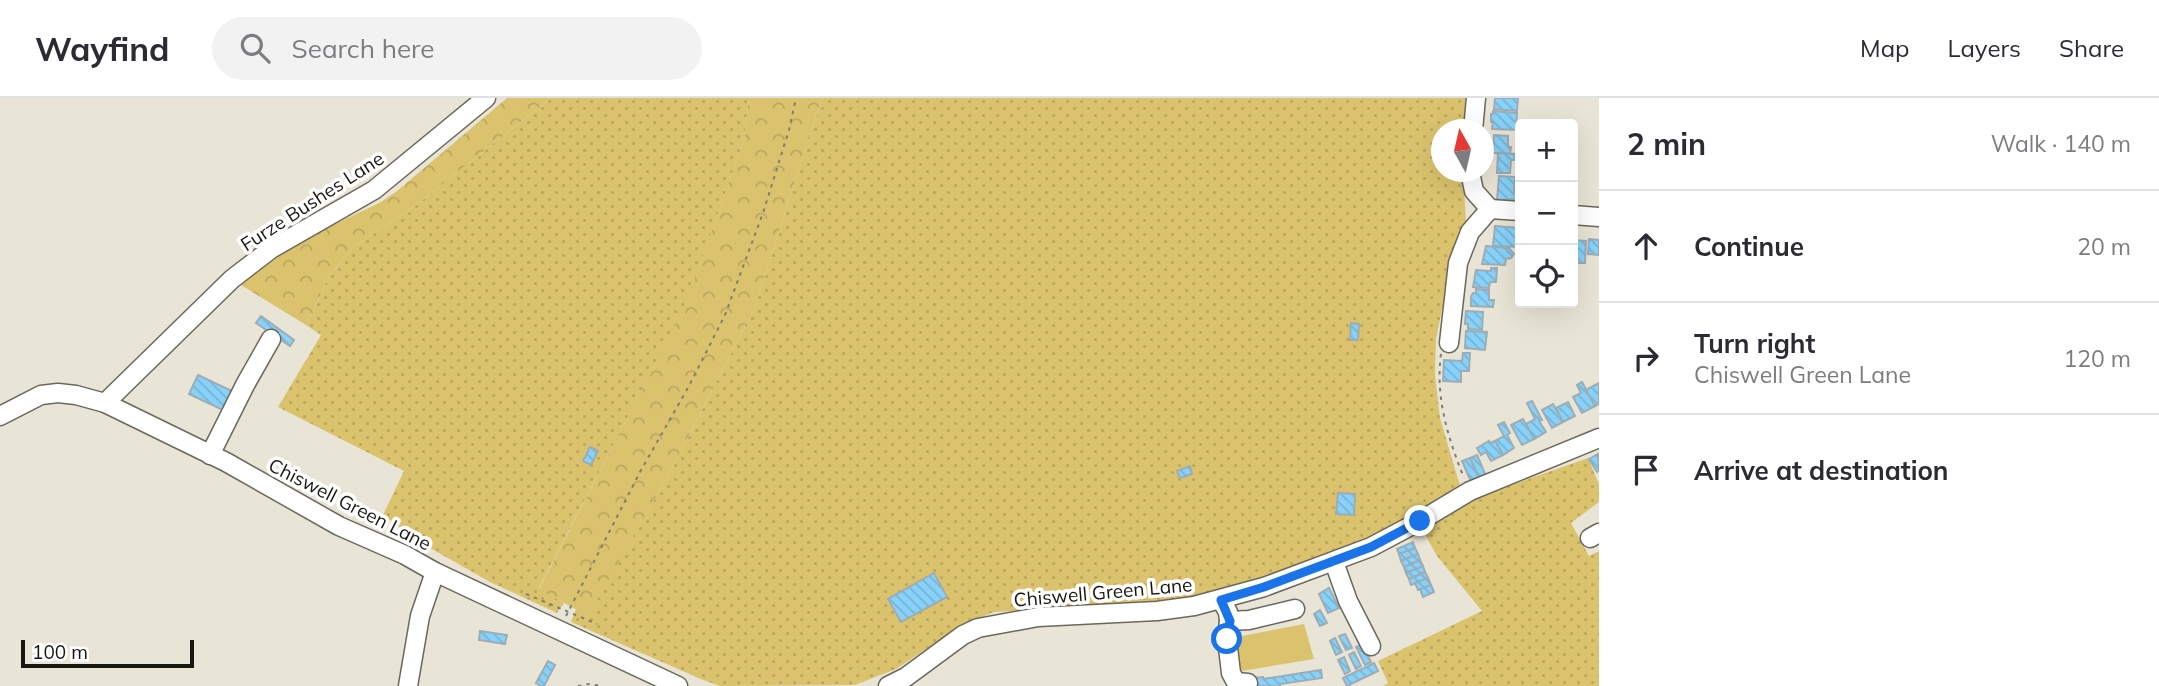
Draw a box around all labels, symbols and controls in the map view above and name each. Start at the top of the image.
search box [212,17,702,80]
text: Wayfind [35,28,170,69]
icon: search [236,29,274,67]
text: Search here [292,32,434,65]
text: Map [1860,33,1909,63]
text: Layers [1947,33,2021,63]
text: Share [2059,33,2124,63]
north arrow [1431,119,1494,182]
map controls [1515,119,1578,308]
button: + [1515,119,1578,182]
text: 2 min [1627,125,1706,163]
text: Walk · 140 m [1991,129,2131,158]
street label: Furze Bushes Lane [236,146,388,256]
button: − [1515,182,1578,245]
icon: ahead [1627,227,1665,265]
text: Continue [1694,230,1804,263]
text: 20 m [2077,232,2131,261]
button: locate [1515,245,1578,308]
text: Turn right [1694,327,1815,360]
icon: right [1627,339,1665,377]
text: 120 m [2063,344,2131,373]
text: Chiswell Green Lane [1694,360,1911,389]
icon: arrive [1627,451,1665,489]
street label: Chiswell Green Lane [265,453,435,555]
text: Arrive at destination [1694,454,1949,487]
route end [1404,505,1435,536]
street label: Chiswell Green Lane [1013,572,1193,612]
route start [1211,623,1242,654]
scale bar [21,637,194,669]
text: 100 m [32,640,88,664]

